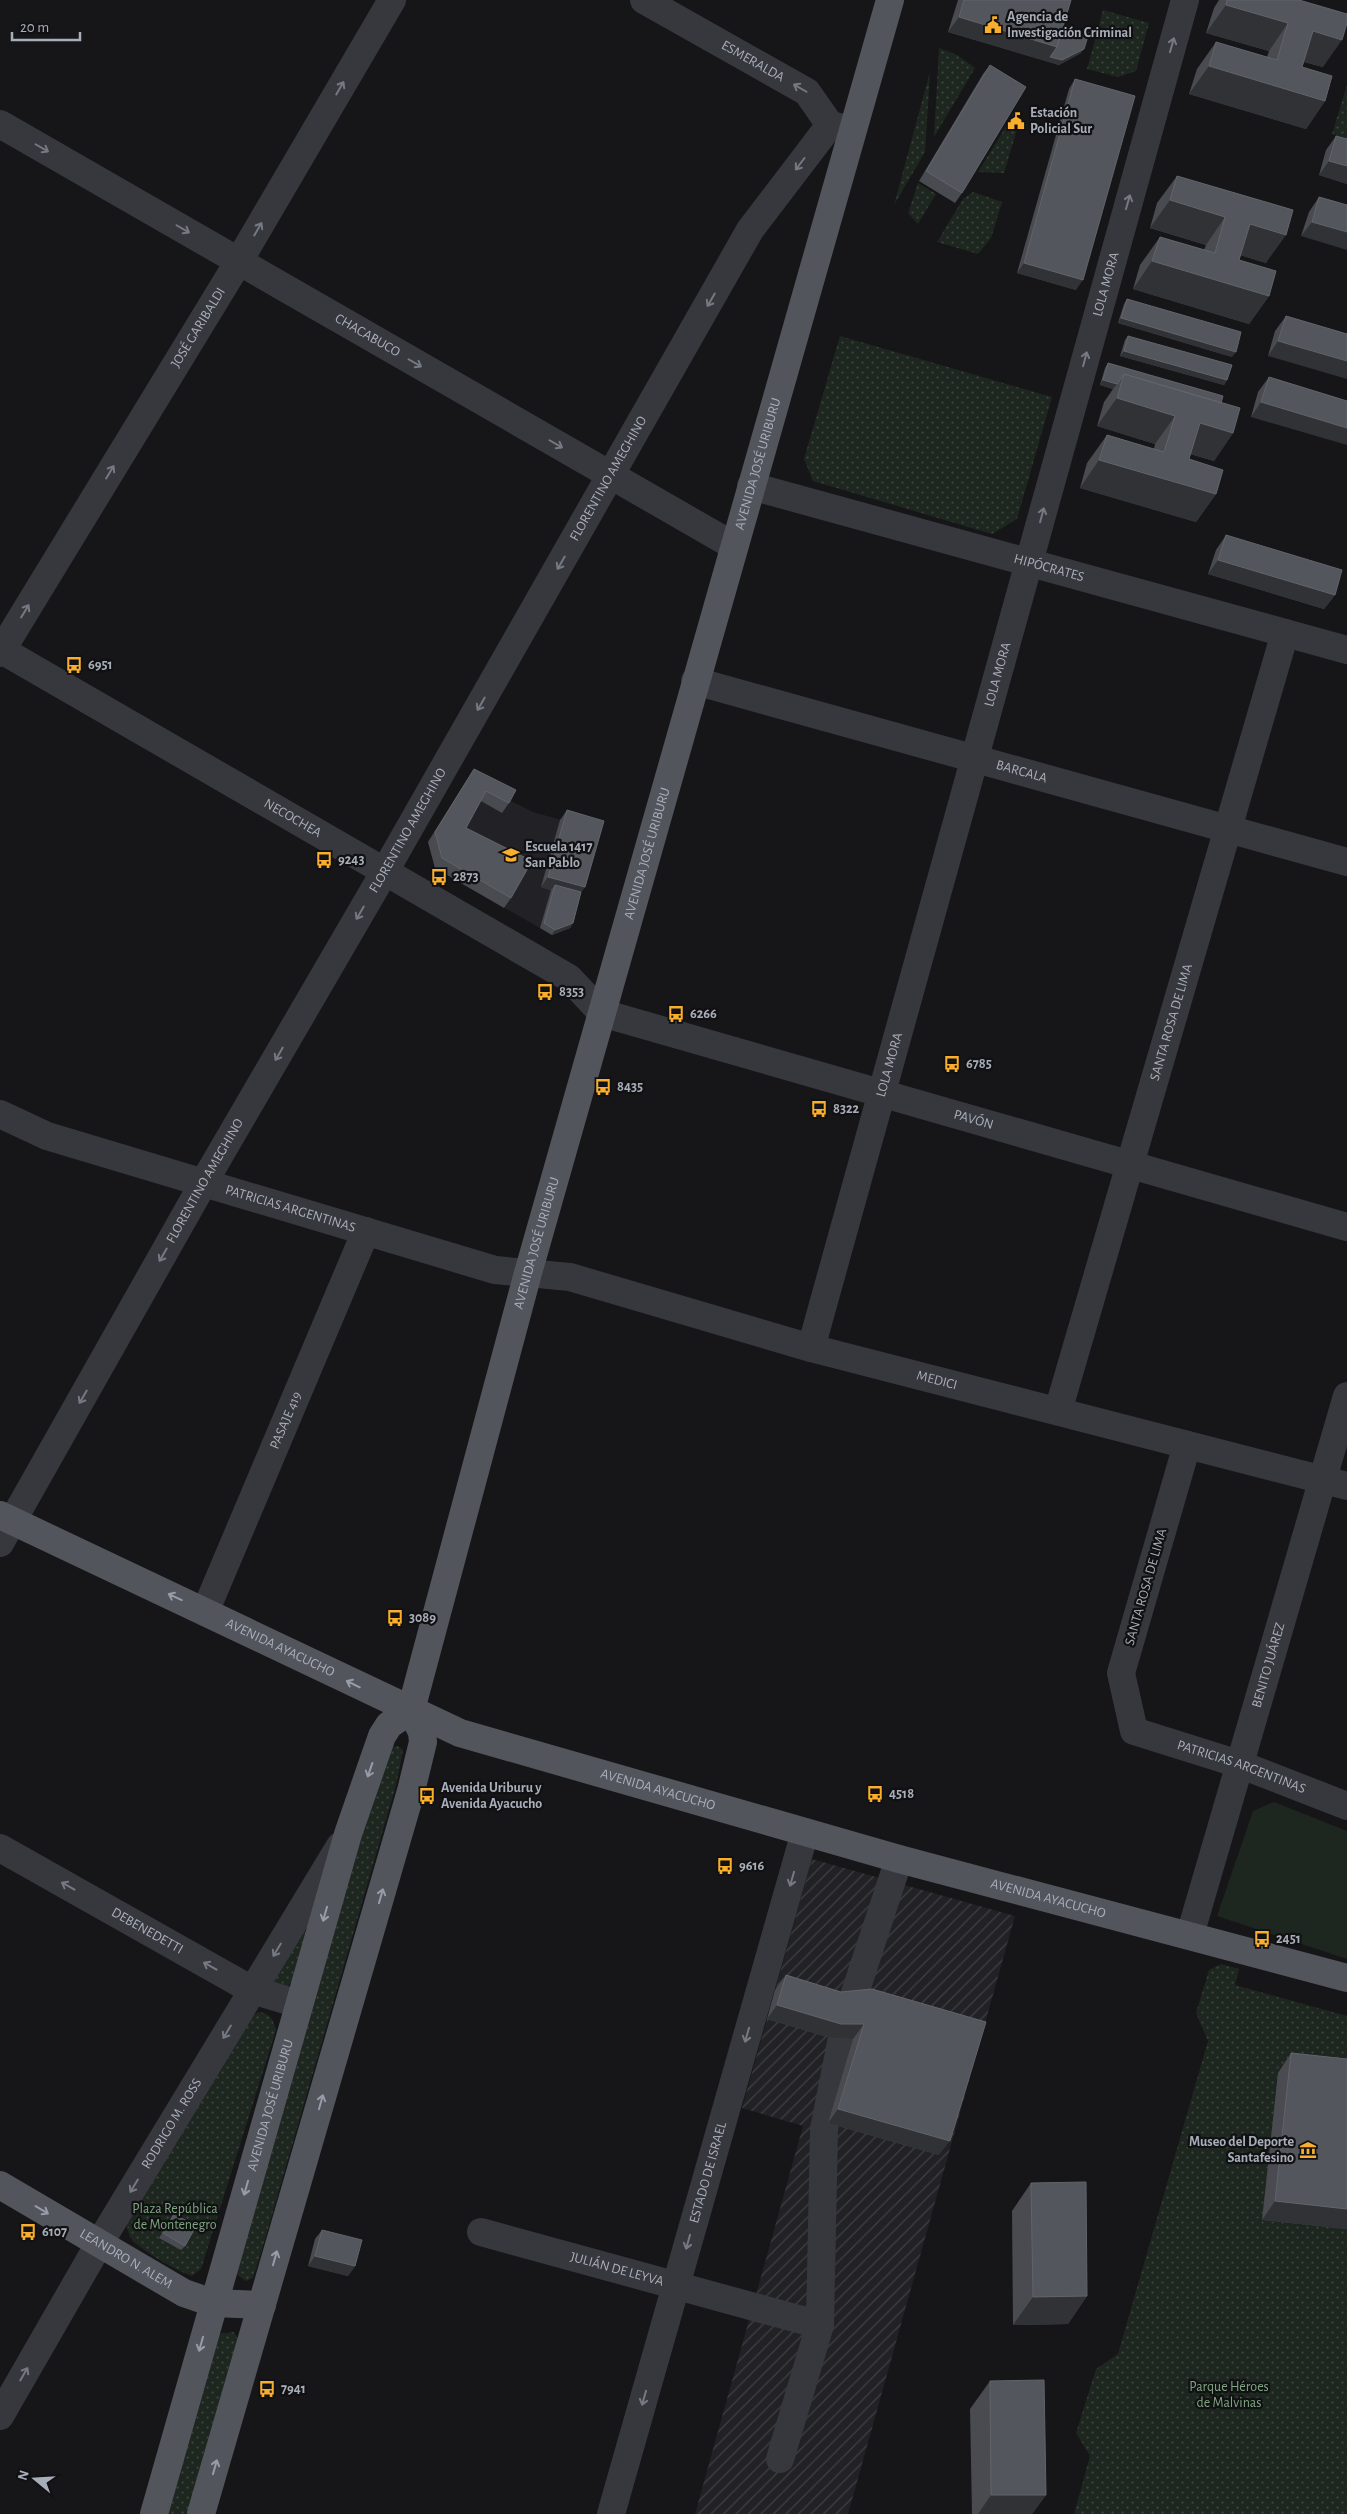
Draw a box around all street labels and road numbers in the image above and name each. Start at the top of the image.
street label: ESMERALDA [719,38,787,85]
street label: LOLA MORA [1091,250,1122,318]
street label: JOSÉ GARIBALDI [169,285,228,370]
street label: CHACABUCO [333,311,403,360]
street label: AVENIDA JOSÉ URIBURU [733,396,783,532]
street label: FLORENTINO AMEGHINO [567,414,649,543]
street label: HIPÓCRATES [1012,552,1086,584]
street label: LOLA MORA [982,641,1013,708]
street label: BARCALA [994,758,1049,785]
street label: FLORENTINO AMEGHINO [367,766,449,895]
street label: AVENIDA JOSÉ URIBURU [622,786,673,921]
street label: NECOCHEA [261,796,324,840]
street label: SANTA ROSA DE LIMA [1148,962,1195,1082]
street label: LOLA MORA [874,1031,905,1099]
street label: PAVÓN [952,1107,995,1132]
street label: FLORENTINO AMEGHINO [164,1116,246,1246]
street label: AVENIDA JOSÉ URIBURU [512,1175,562,1311]
street label: PATRICIAS ARGENTINAS [224,1183,357,1235]
street label: MEDICI [915,1368,959,1392]
street label: PASAJE 419 [268,1390,304,1451]
street label: SANTA ROSA DE LIMA [1123,1527,1169,1647]
street label: AVENIDA AYACUCHO [224,1616,337,1680]
street label: BENITO JUÁREZ [1250,1621,1288,1709]
street label: PATRICIAS ARGENTINAS [1175,1738,1308,1796]
street label: AVENIDA AYACUCHO [599,1767,717,1813]
street label: AVENIDA AYACUCHO [989,1877,1107,1921]
street label: DEBENEDETTI [109,1905,185,1957]
street label: AVENIDA JOSÉ URIBURU [245,2038,296,2173]
street label: RODRIGO M. ROSS [139,2076,204,2171]
street label: ESTADO DE ISRAEL [687,2120,729,2225]
street label: LEANDRO N. ALEM [77,2226,175,2291]
street label: JULIÁN DE LEYVA [569,2250,665,2289]

